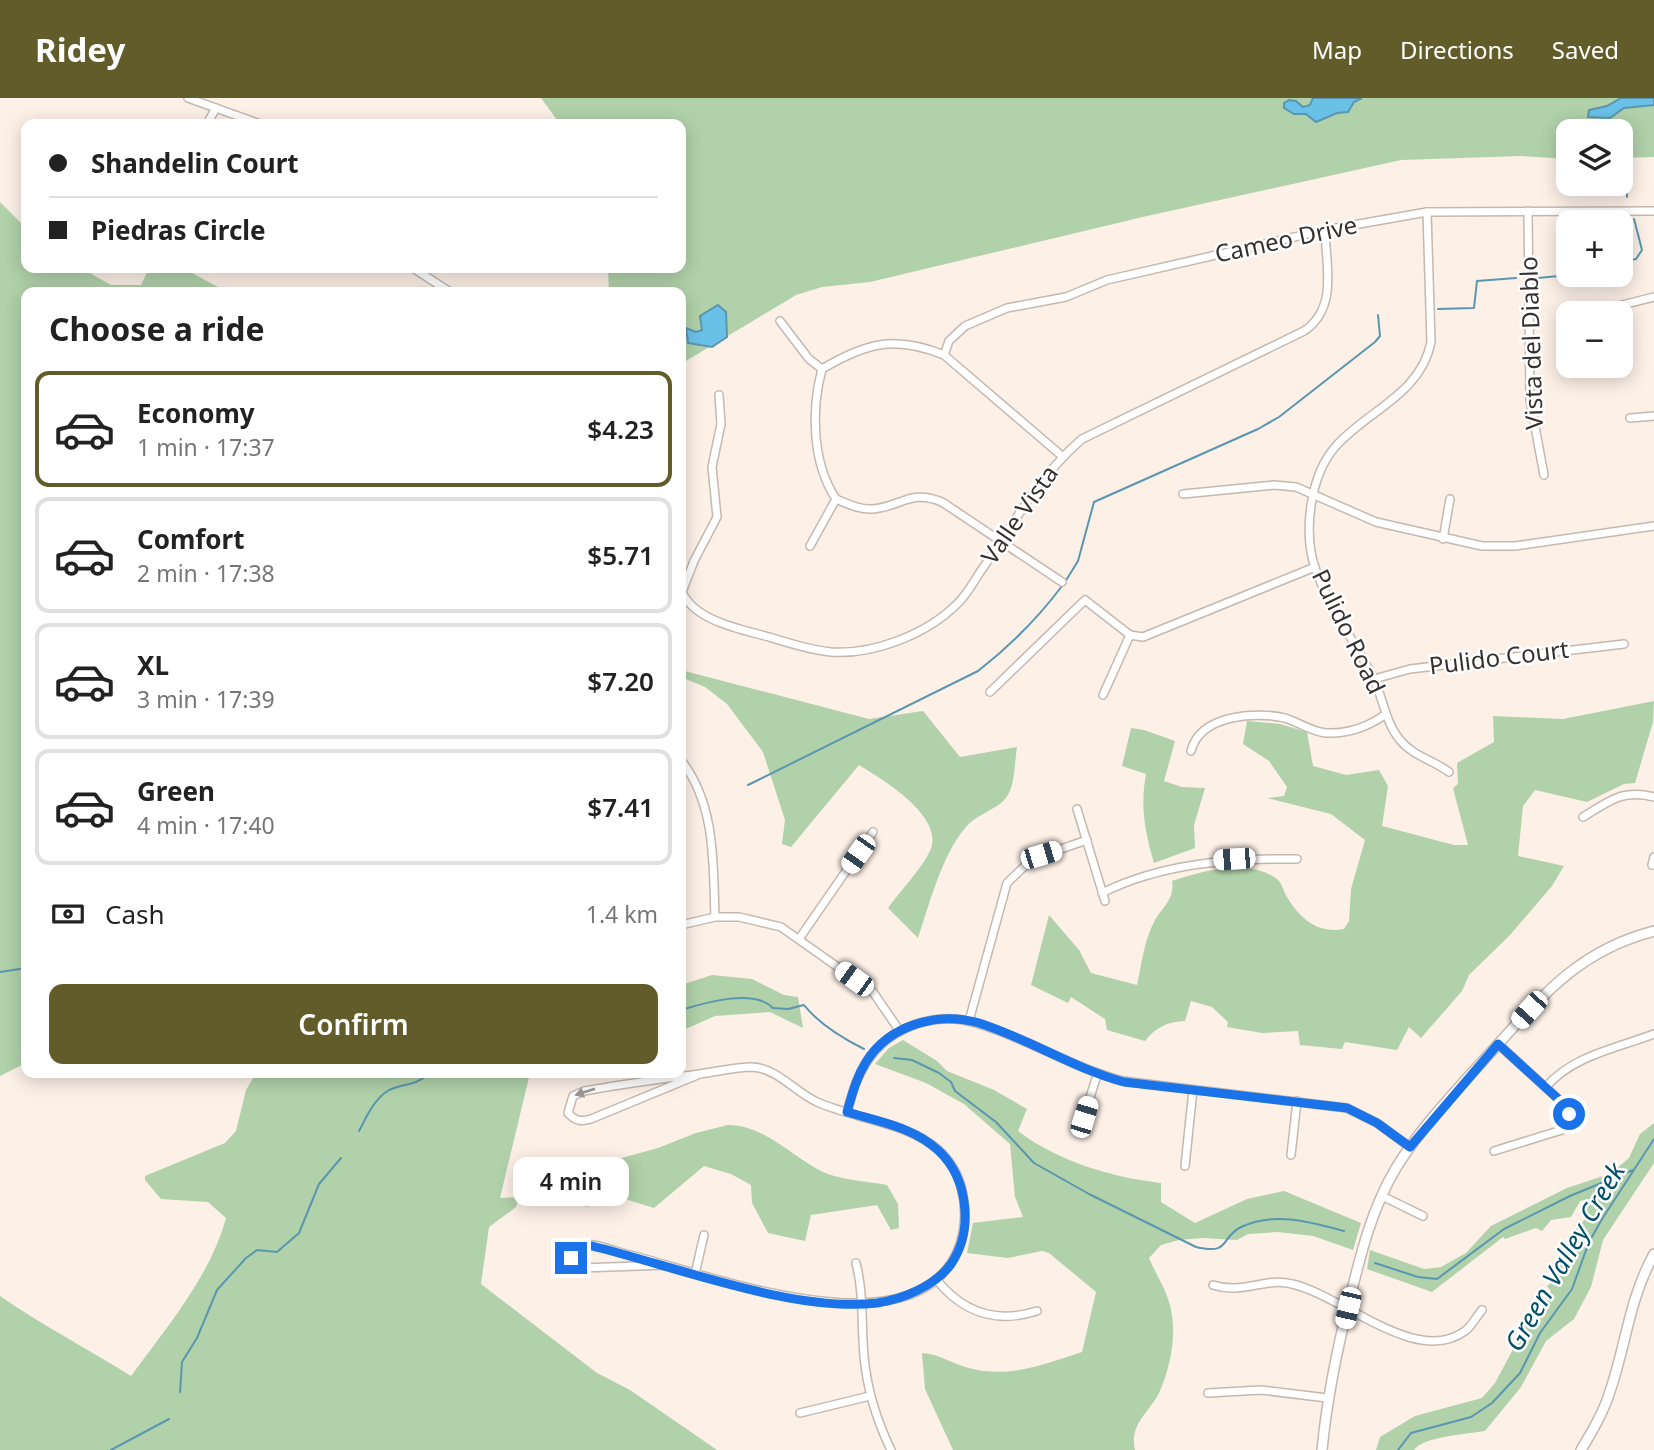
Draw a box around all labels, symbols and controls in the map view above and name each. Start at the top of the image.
text: Ridey [35,27,125,72]
text: Map [1312,33,1362,66]
text: Directions [1400,33,1514,66]
text: Saved [1552,33,1619,66]
map controls [1556,119,1633,378]
button: layers [1556,119,1633,196]
text: Shandelin Court [91,145,299,181]
street label: Cameo Drive [1211,207,1360,270]
button: + [1556,210,1633,287]
text: Piedras Circle [91,212,266,248]
street label: Vista del Diablo [1511,256,1550,430]
button: − [1556,301,1633,378]
text: Choose a ride [49,307,265,350]
text: Economy [137,395,255,431]
icon: car [53,398,116,461]
text: $4.23 [587,411,654,447]
text: 1 min · 17:37 [137,431,275,463]
street label: Valle Vista [973,458,1065,570]
text: Comfort [137,521,245,557]
icon: car [53,524,116,587]
text: $5.71 [587,537,654,573]
text: 2 min · 17:38 [137,557,275,589]
street label: Pulido Road [1305,563,1394,699]
street label: Pulido Court [1427,632,1571,681]
text: XL [137,647,169,683]
icon: car [53,650,116,713]
text: $7.20 [587,663,654,699]
text: 3 min · 17:39 [137,683,275,715]
text: Green [137,773,215,809]
icon: car [53,776,116,839]
text: $7.41 [587,789,654,825]
text: 4 min · 17:40 [137,809,275,841]
car [838,831,879,877]
car [1018,839,1065,871]
car [1213,847,1256,871]
icon: cash [49,895,87,933]
text: Cash [105,896,165,932]
text: 1.4 km [586,898,658,930]
car [831,958,878,1000]
button: Confirm [49,984,658,1064]
car [1508,987,1551,1033]
one-way arrow [574,1087,595,1098]
car [1068,1094,1101,1140]
route start [1553,1098,1585,1130]
water label: Green Valley Creek [1495,1155,1633,1358]
callout: 4 min [513,1156,629,1206]
text: 4 min [540,1165,602,1197]
route end [555,1242,587,1274]
car [1334,1285,1363,1331]

